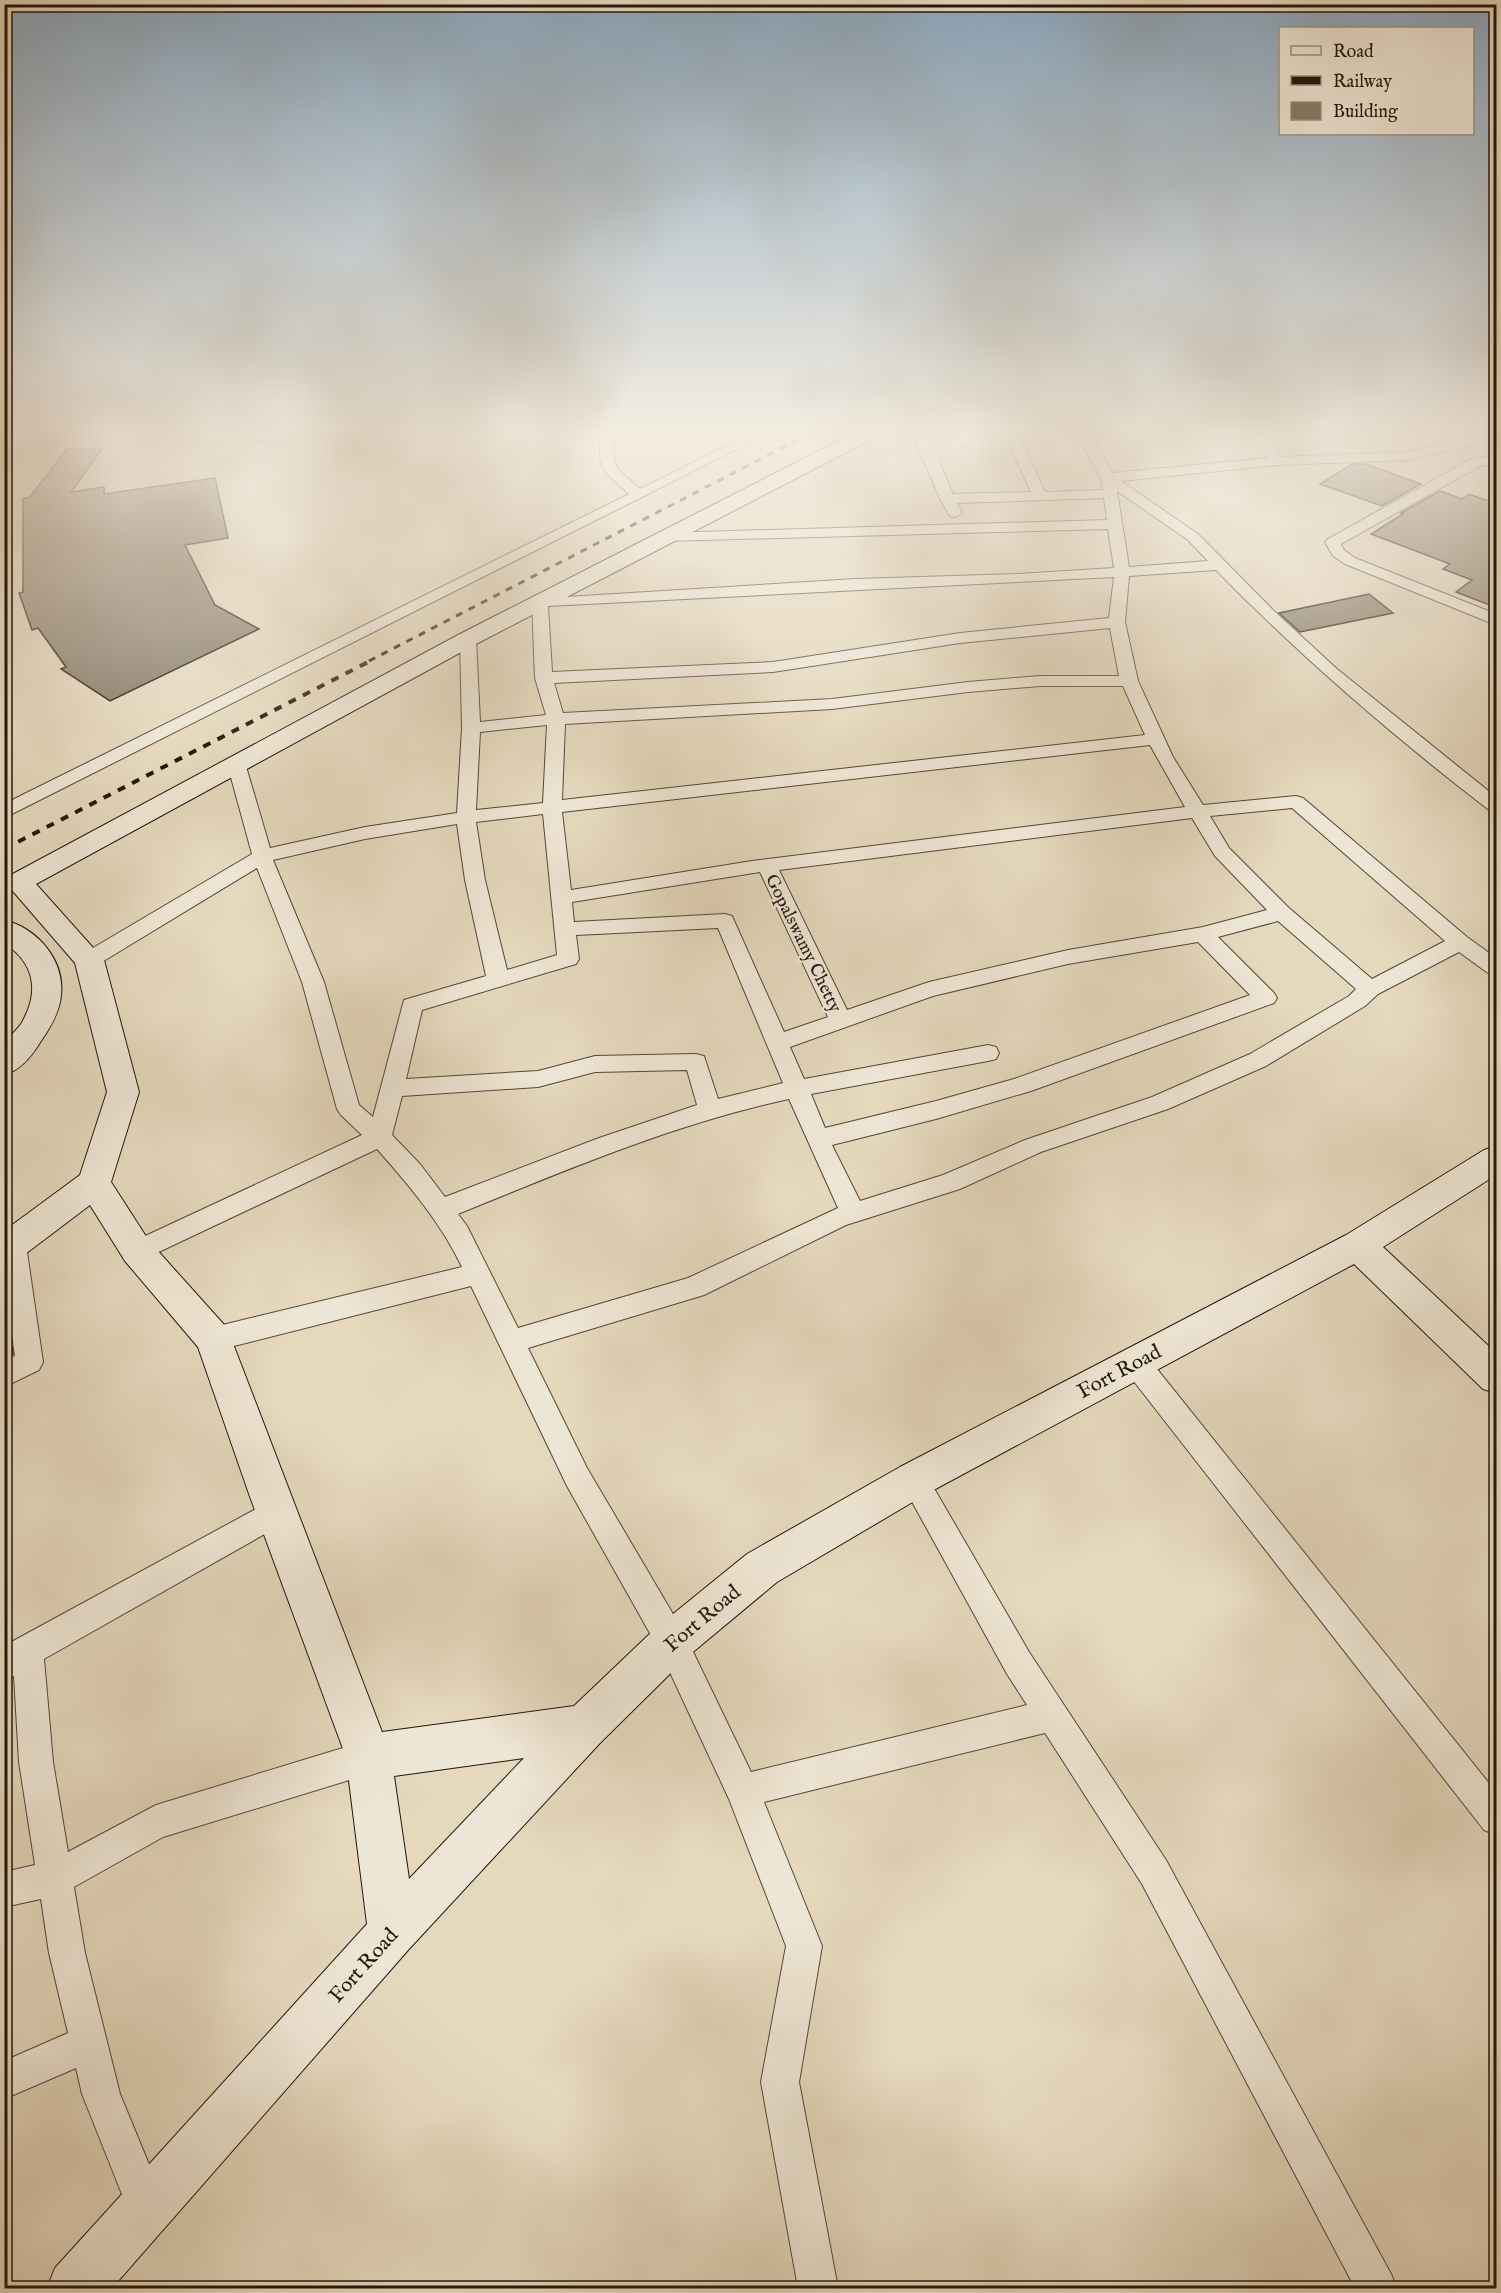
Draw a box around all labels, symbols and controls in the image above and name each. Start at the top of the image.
legend [1279,27,1474,135]
text: Road [1333,41,1374,64]
text: Railway [1333,71,1392,94]
text: Building [1333,101,1398,124]
street label: Gopalswamy Chetty [759,871,846,1017]
street label: Fort Road [1073,1339,1167,1406]
street label: Fort Road [659,1579,747,1659]
street label: Fort Road [324,1922,405,2009]

